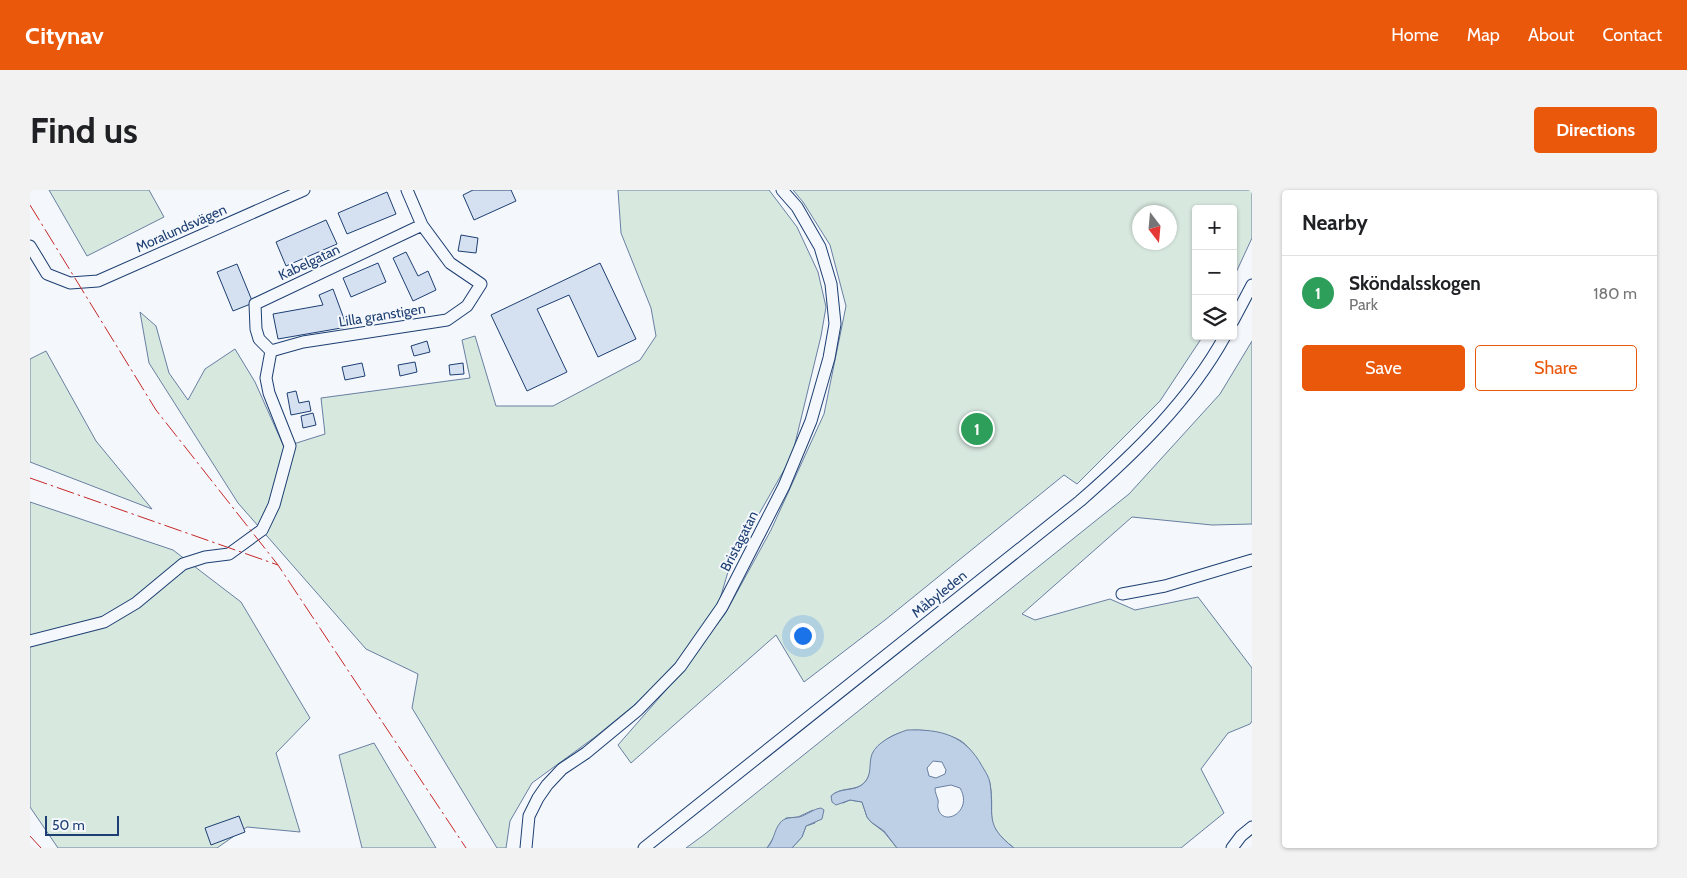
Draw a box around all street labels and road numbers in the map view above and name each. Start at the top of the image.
street label: Moralundsvägen [133,200,229,256]
street label: Kabelgatan [275,240,343,284]
street label: Lilla granstigen [337,299,427,331]
street label: Bristagatan [716,507,762,574]
street label: Måbyleden [908,566,970,622]

